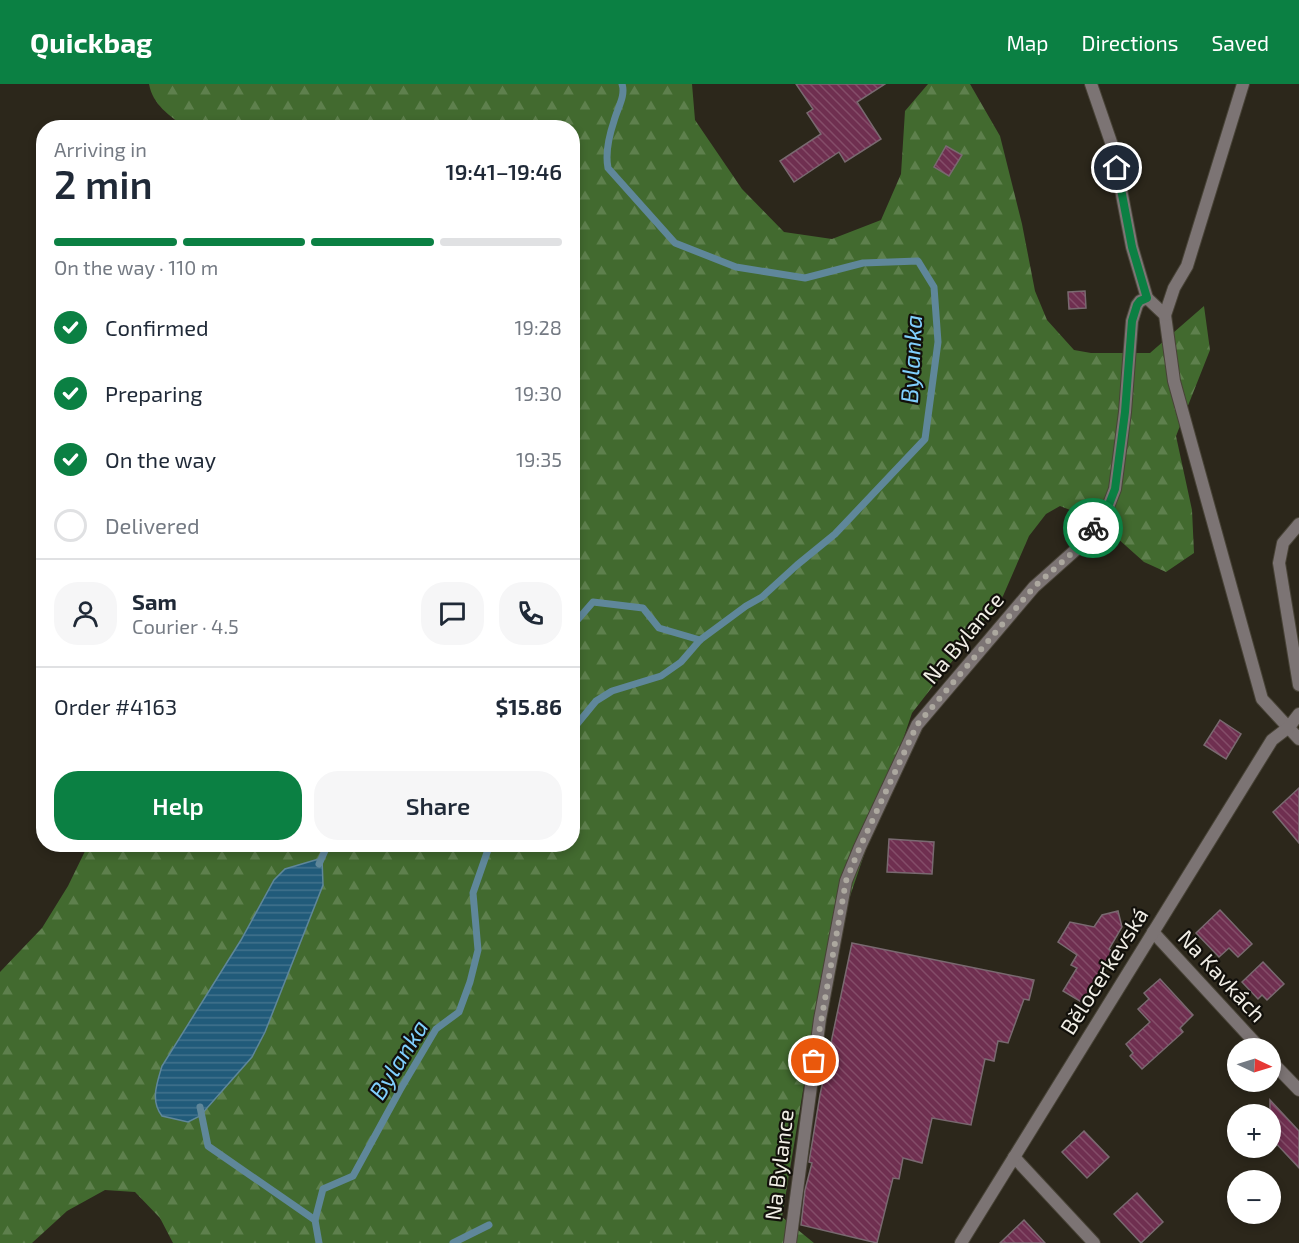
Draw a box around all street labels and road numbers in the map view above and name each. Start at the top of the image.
street label: Na Bylance [916,586,1008,688]
street label: Bělocerkevská [1054,902,1152,1039]
street label: Na Kavkách [1174,924,1272,1027]
street label: Na Bylance [758,1108,798,1222]

